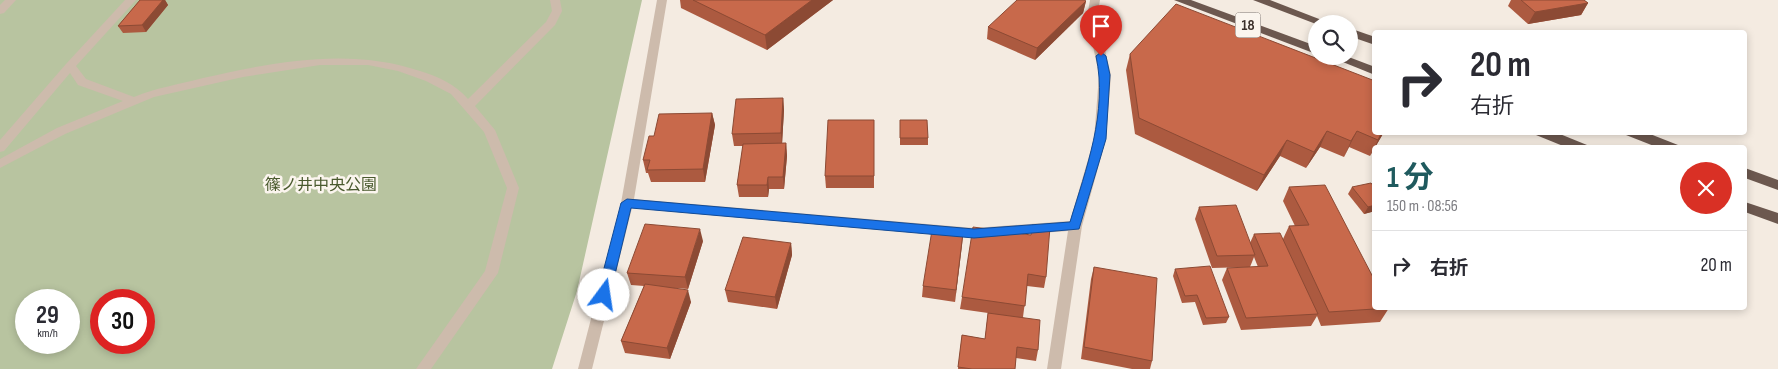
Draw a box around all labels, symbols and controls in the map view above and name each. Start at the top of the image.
pin [1080,5,1122,56]
icon: arrive [1087,12,1115,40]
road number: 18 [1236,12,1260,38]
map controls [1308,15,1358,65]
button: search [1308,15,1358,65]
text: 20 m [1470,44,1531,87]
icon: right [1387,50,1452,115]
text: 右折 [1470,93,1514,120]
text: 1 分 [1387,160,1433,196]
button: close [1680,162,1732,214]
park label: 篠ノ井中央公園 [265,176,377,195]
text: 150 m · 08:56 [1387,197,1458,216]
icon: right [1387,252,1415,280]
text: 20 m [1700,254,1732,277]
text: 右折 [1430,257,1468,280]
position arrow [577,268,629,320]
speed limit sign: 30 [90,289,155,354]
text: 29 [36,300,59,331]
text: km/h [37,326,58,341]

